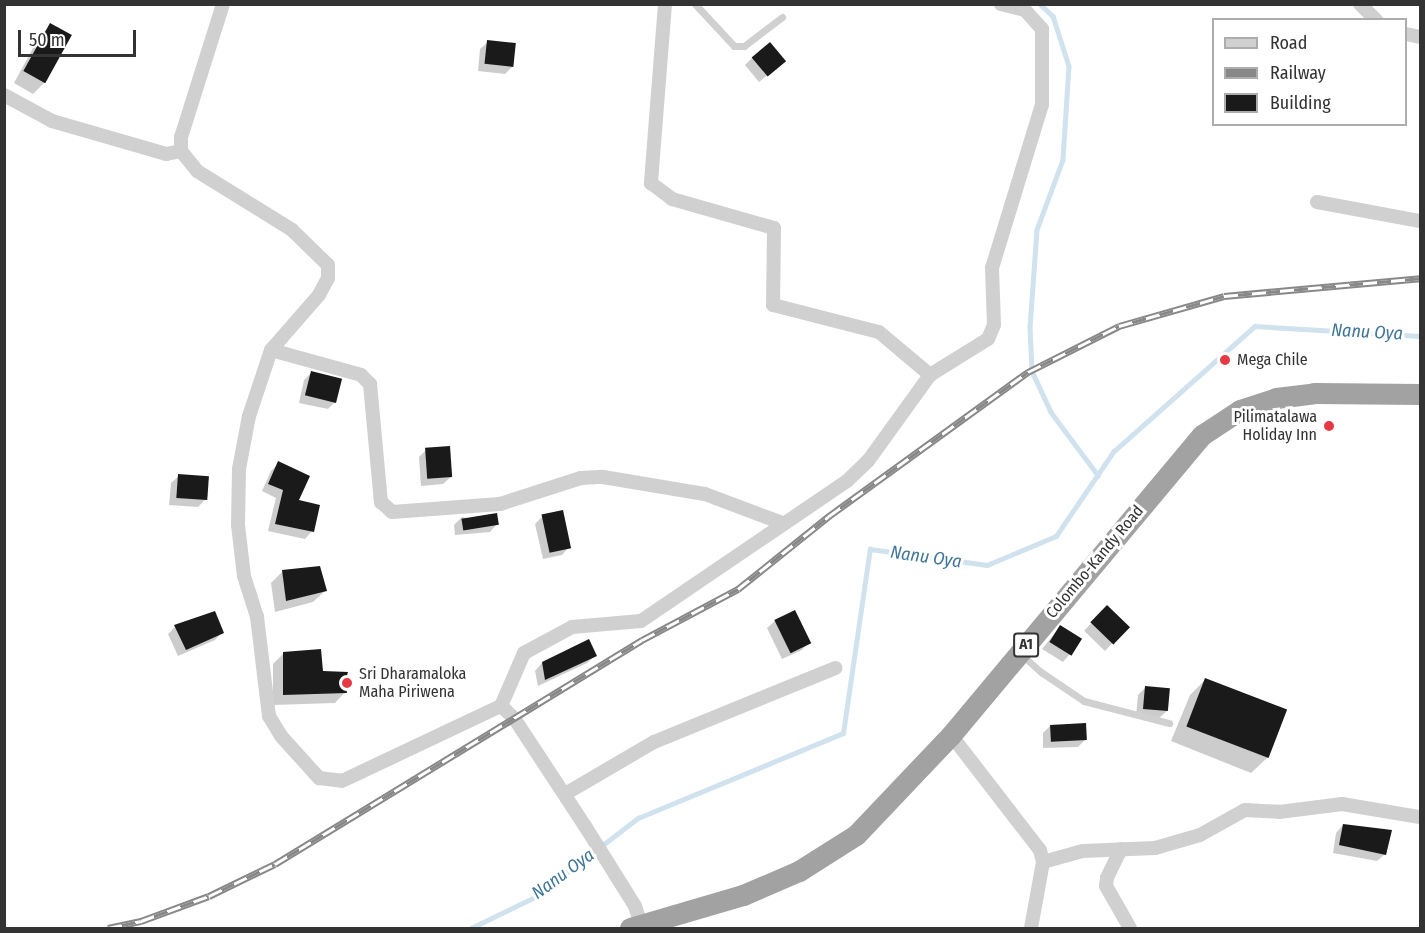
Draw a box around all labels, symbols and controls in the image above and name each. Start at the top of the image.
scale bar [21,18,140,56]
legend [1212,18,1407,126]
text: 50 m [29,29,65,51]
text: Road [1270,32,1307,54]
text: Railway [1270,62,1326,84]
text: Building [1270,92,1331,114]
water label: Nanu Oya [1331,319,1403,345]
place label: Mega Chile [1237,350,1308,370]
marker: Mega Chile [1218,353,1232,367]
place label: Pilimatalawa Holiday Inn [1233,407,1317,445]
marker: Pilimatalawa Holiday Inn [1322,419,1336,433]
street label: Colombo-Kandy Road [1042,502,1148,622]
water label: Nanu Oya [889,541,963,573]
road number: A1 [1012,633,1040,657]
place label: Sri Dharamaloka Maha Piriwena [359,664,466,702]
marker: Sri Dharamaloka Maha Piriwena [340,676,354,690]
water label: Nanu Oya [528,844,598,904]

